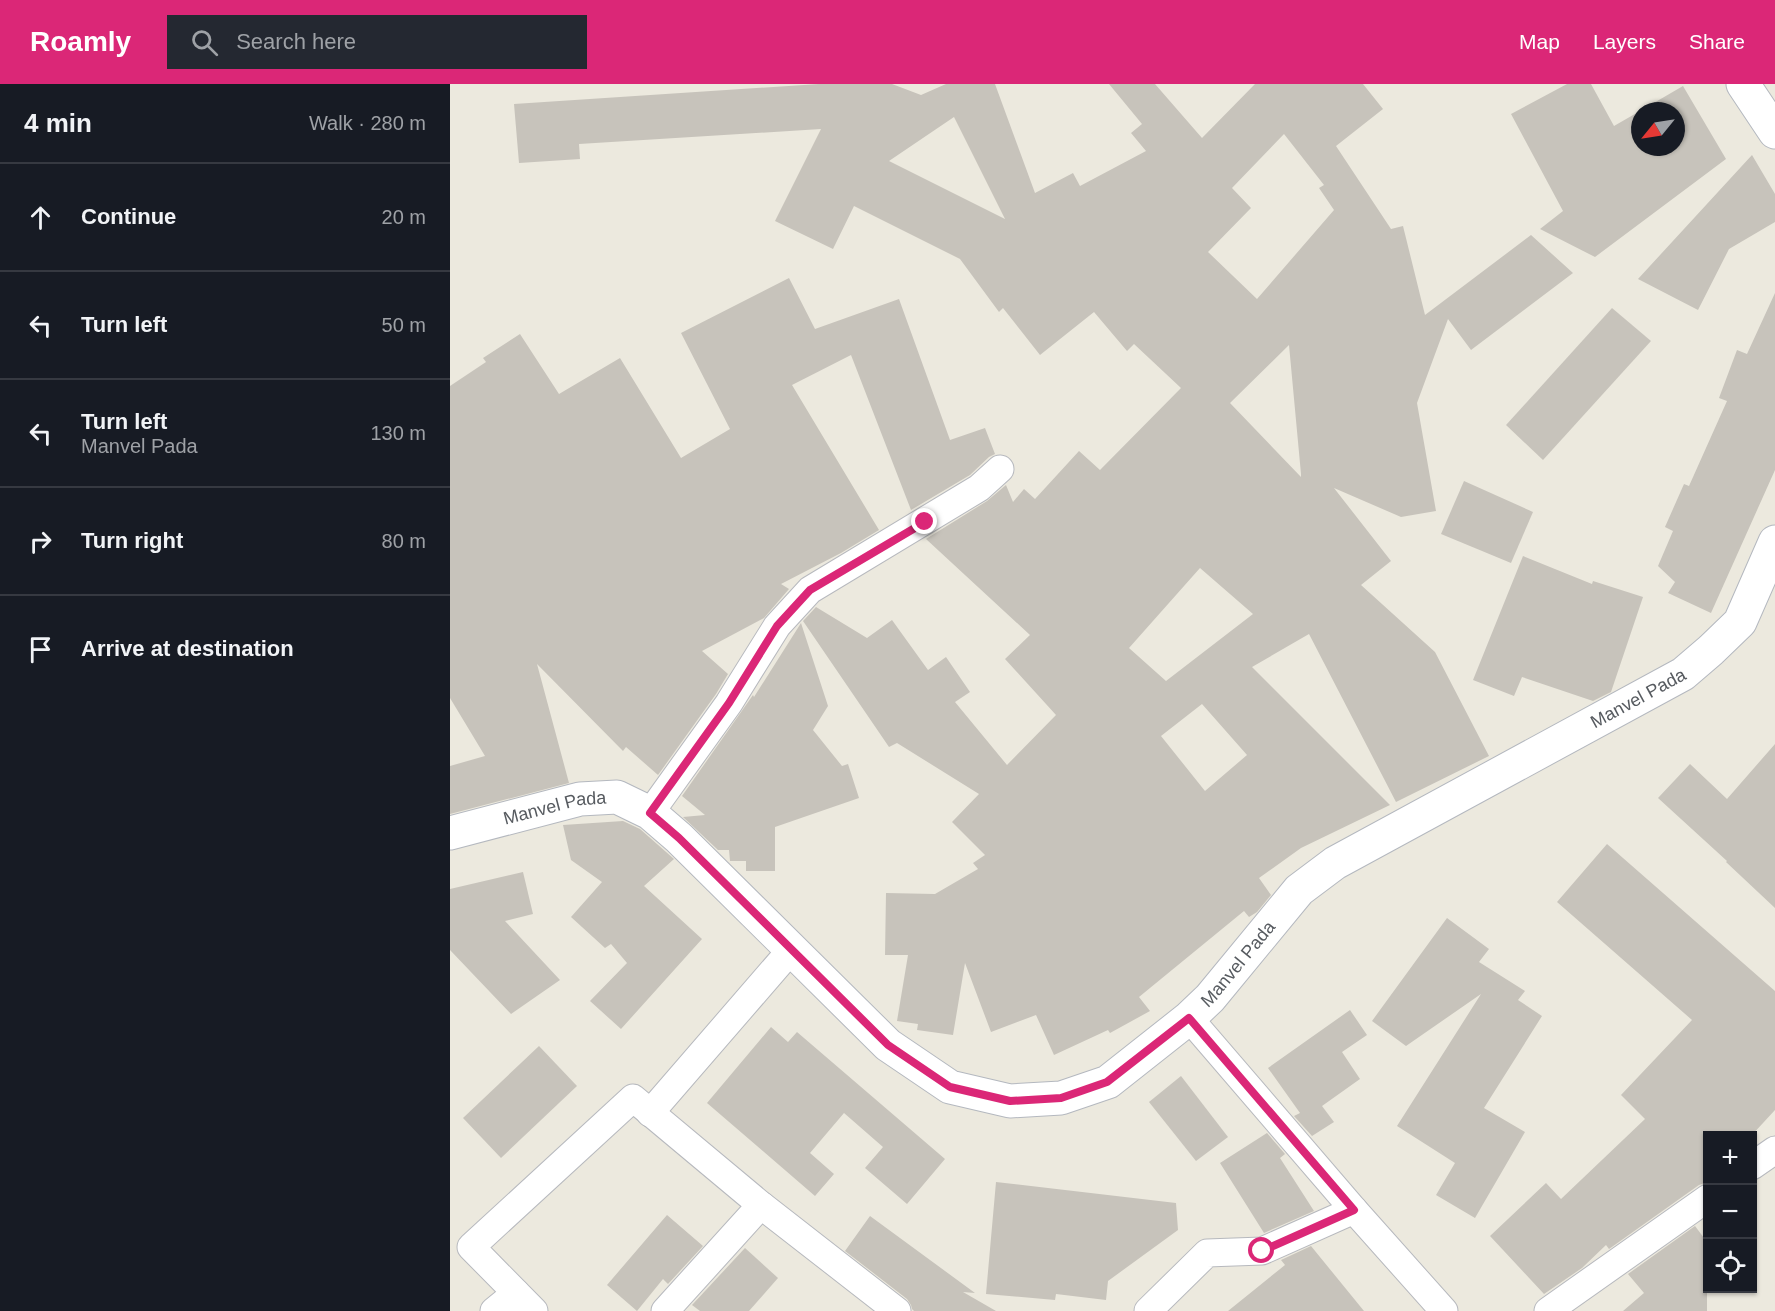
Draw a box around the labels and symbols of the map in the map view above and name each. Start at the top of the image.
north arrow [1631,102,1685,156]
route end [911,508,937,534]
street label: Manvel Pada [1587,664,1690,732]
street label: Manvel Pada [501,788,608,829]
street label: Manvel Pada [1197,916,1280,1011]
route start [1248,1237,1274,1263]

